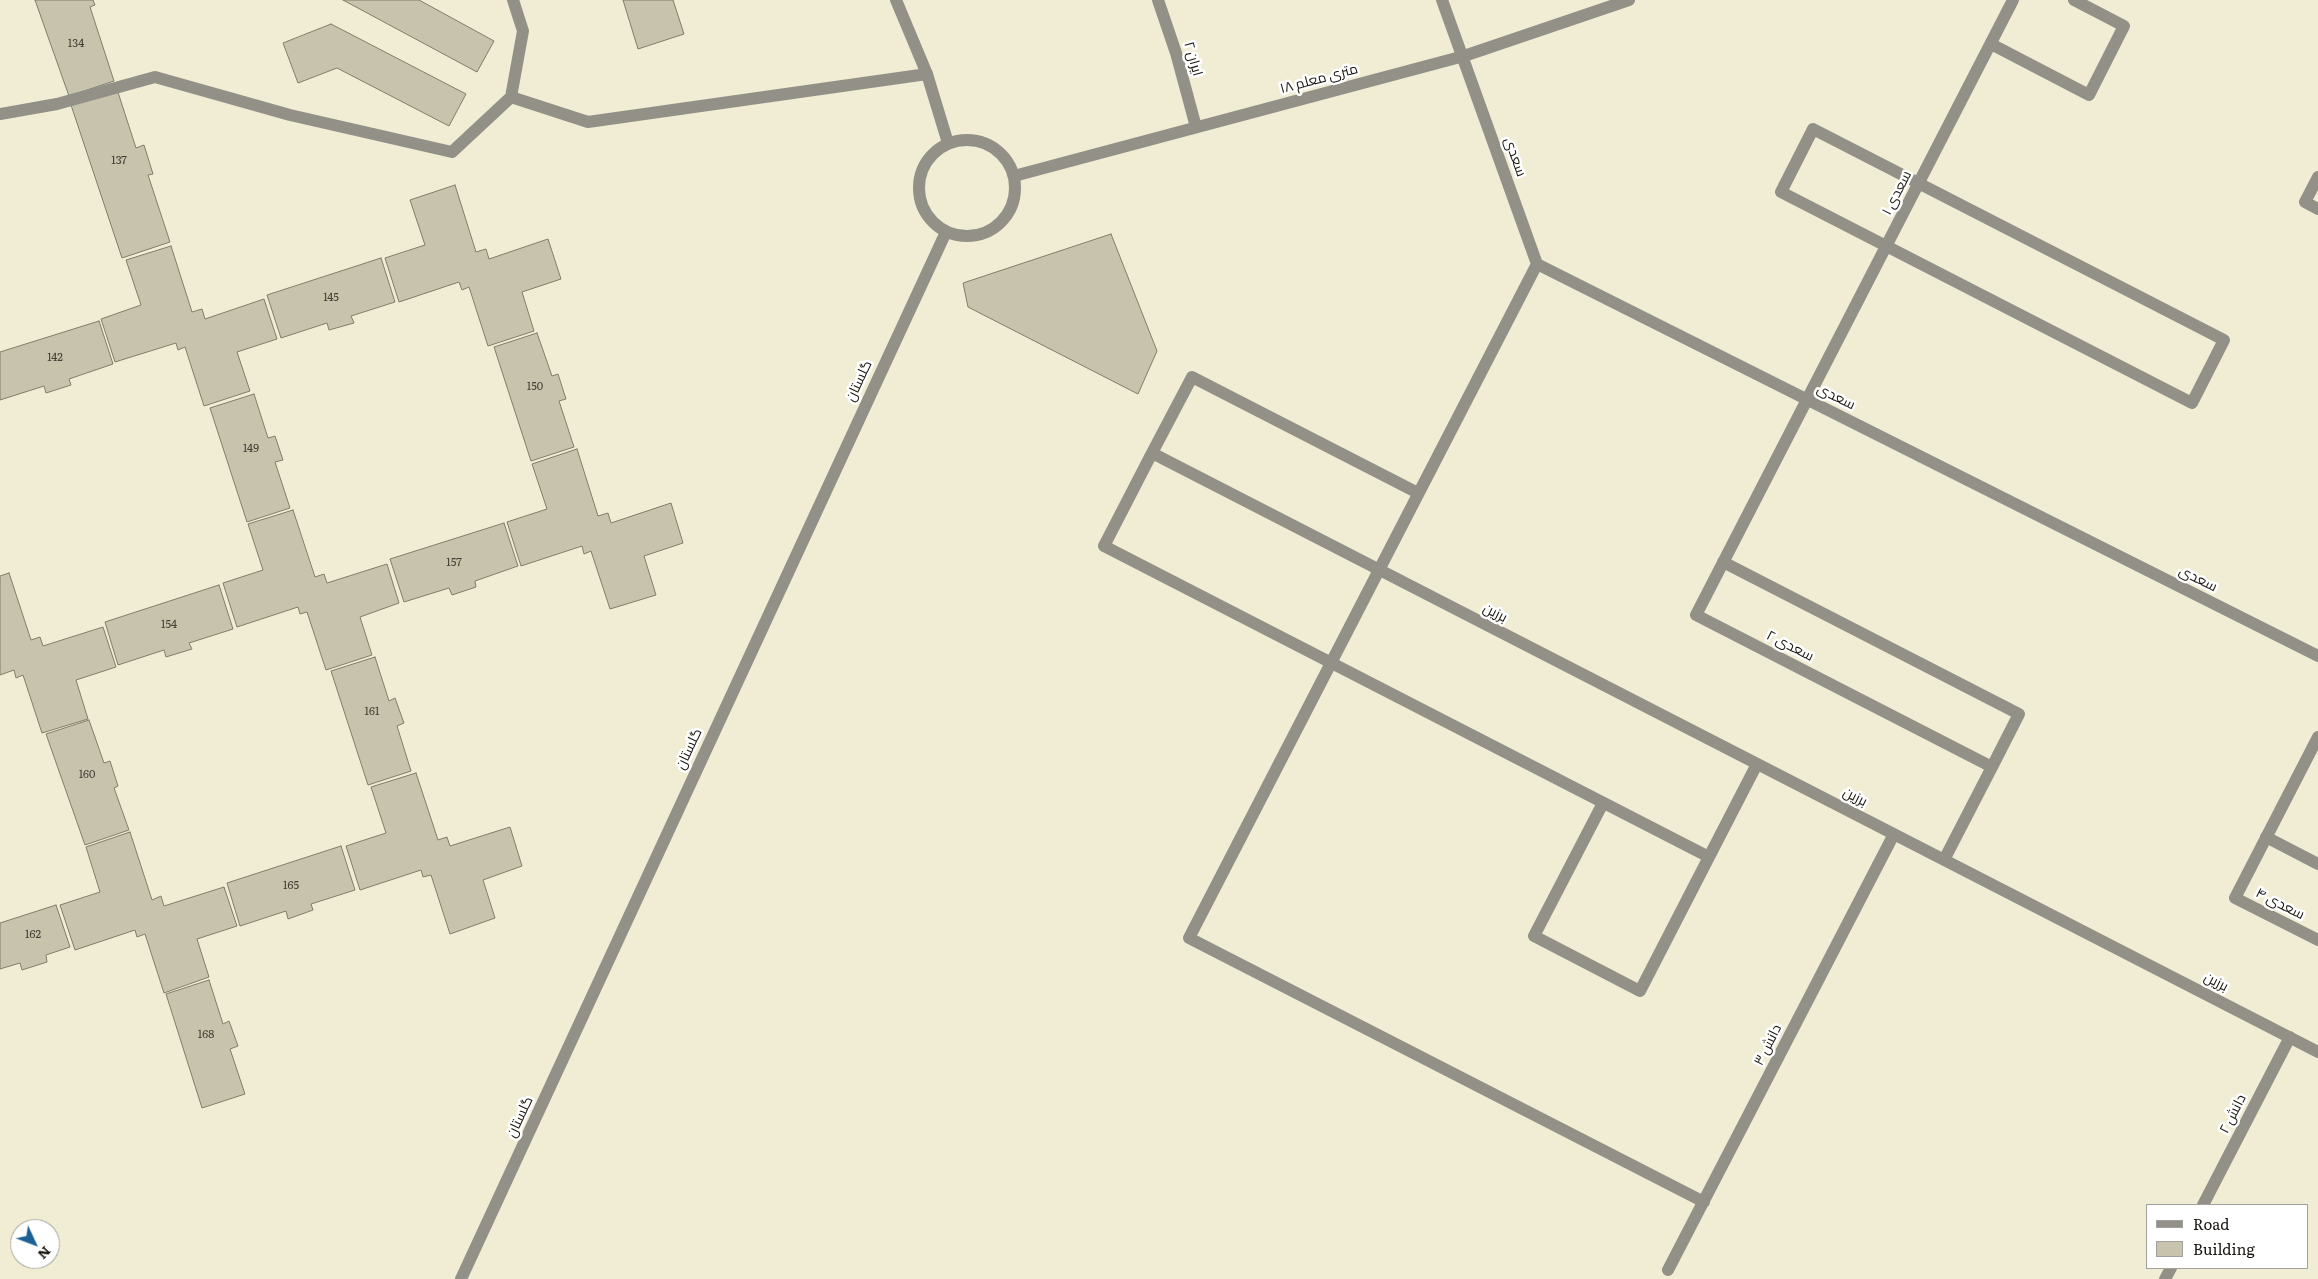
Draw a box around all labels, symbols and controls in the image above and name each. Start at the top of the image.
house number: 134 [68,37,84,51]
street label: ایران ۲ [1180,40,1206,78]
street label: ۱۸ متری معلم [1278,61,1360,97]
street label: سعدی [1500,135,1530,179]
house number: 137 [111,154,127,168]
street label: سعدی ۱ [1879,168,1915,218]
house number: 145 [323,291,339,305]
house number: 142 [47,351,63,365]
street label: گلستان [842,358,876,404]
house number: 150 [527,380,543,394]
street label: سعدی [1814,380,1858,414]
house number: 149 [243,442,259,456]
house number: 157 [446,556,462,570]
street label: سعدی [2176,562,2220,596]
street label: برزین [1480,600,1510,626]
house number: 154 [161,618,177,632]
street label: سعدی ۲ [1764,627,1816,665]
house number: 161 [365,705,379,719]
street label: گلستان [672,726,706,772]
house number: 160 [79,768,95,782]
street label: برزین [1840,784,1870,810]
house number: 165 [283,879,299,893]
street label: سعدی ۴ [2253,885,2307,923]
house number: 162 [25,928,41,942]
street label: برزین [2201,969,2231,995]
street label: دانش ۳ [1751,1022,1785,1068]
house number: 168 [198,1028,214,1042]
street label: دانش ۲ [2216,1092,2250,1136]
street label: گلستان [503,1094,537,1140]
legend [2146,1204,2308,1269]
text: Road [2193,1212,2229,1235]
north arrow [10,1219,60,1269]
text: Building [2193,1237,2255,1260]
text: N [34,1242,57,1265]

